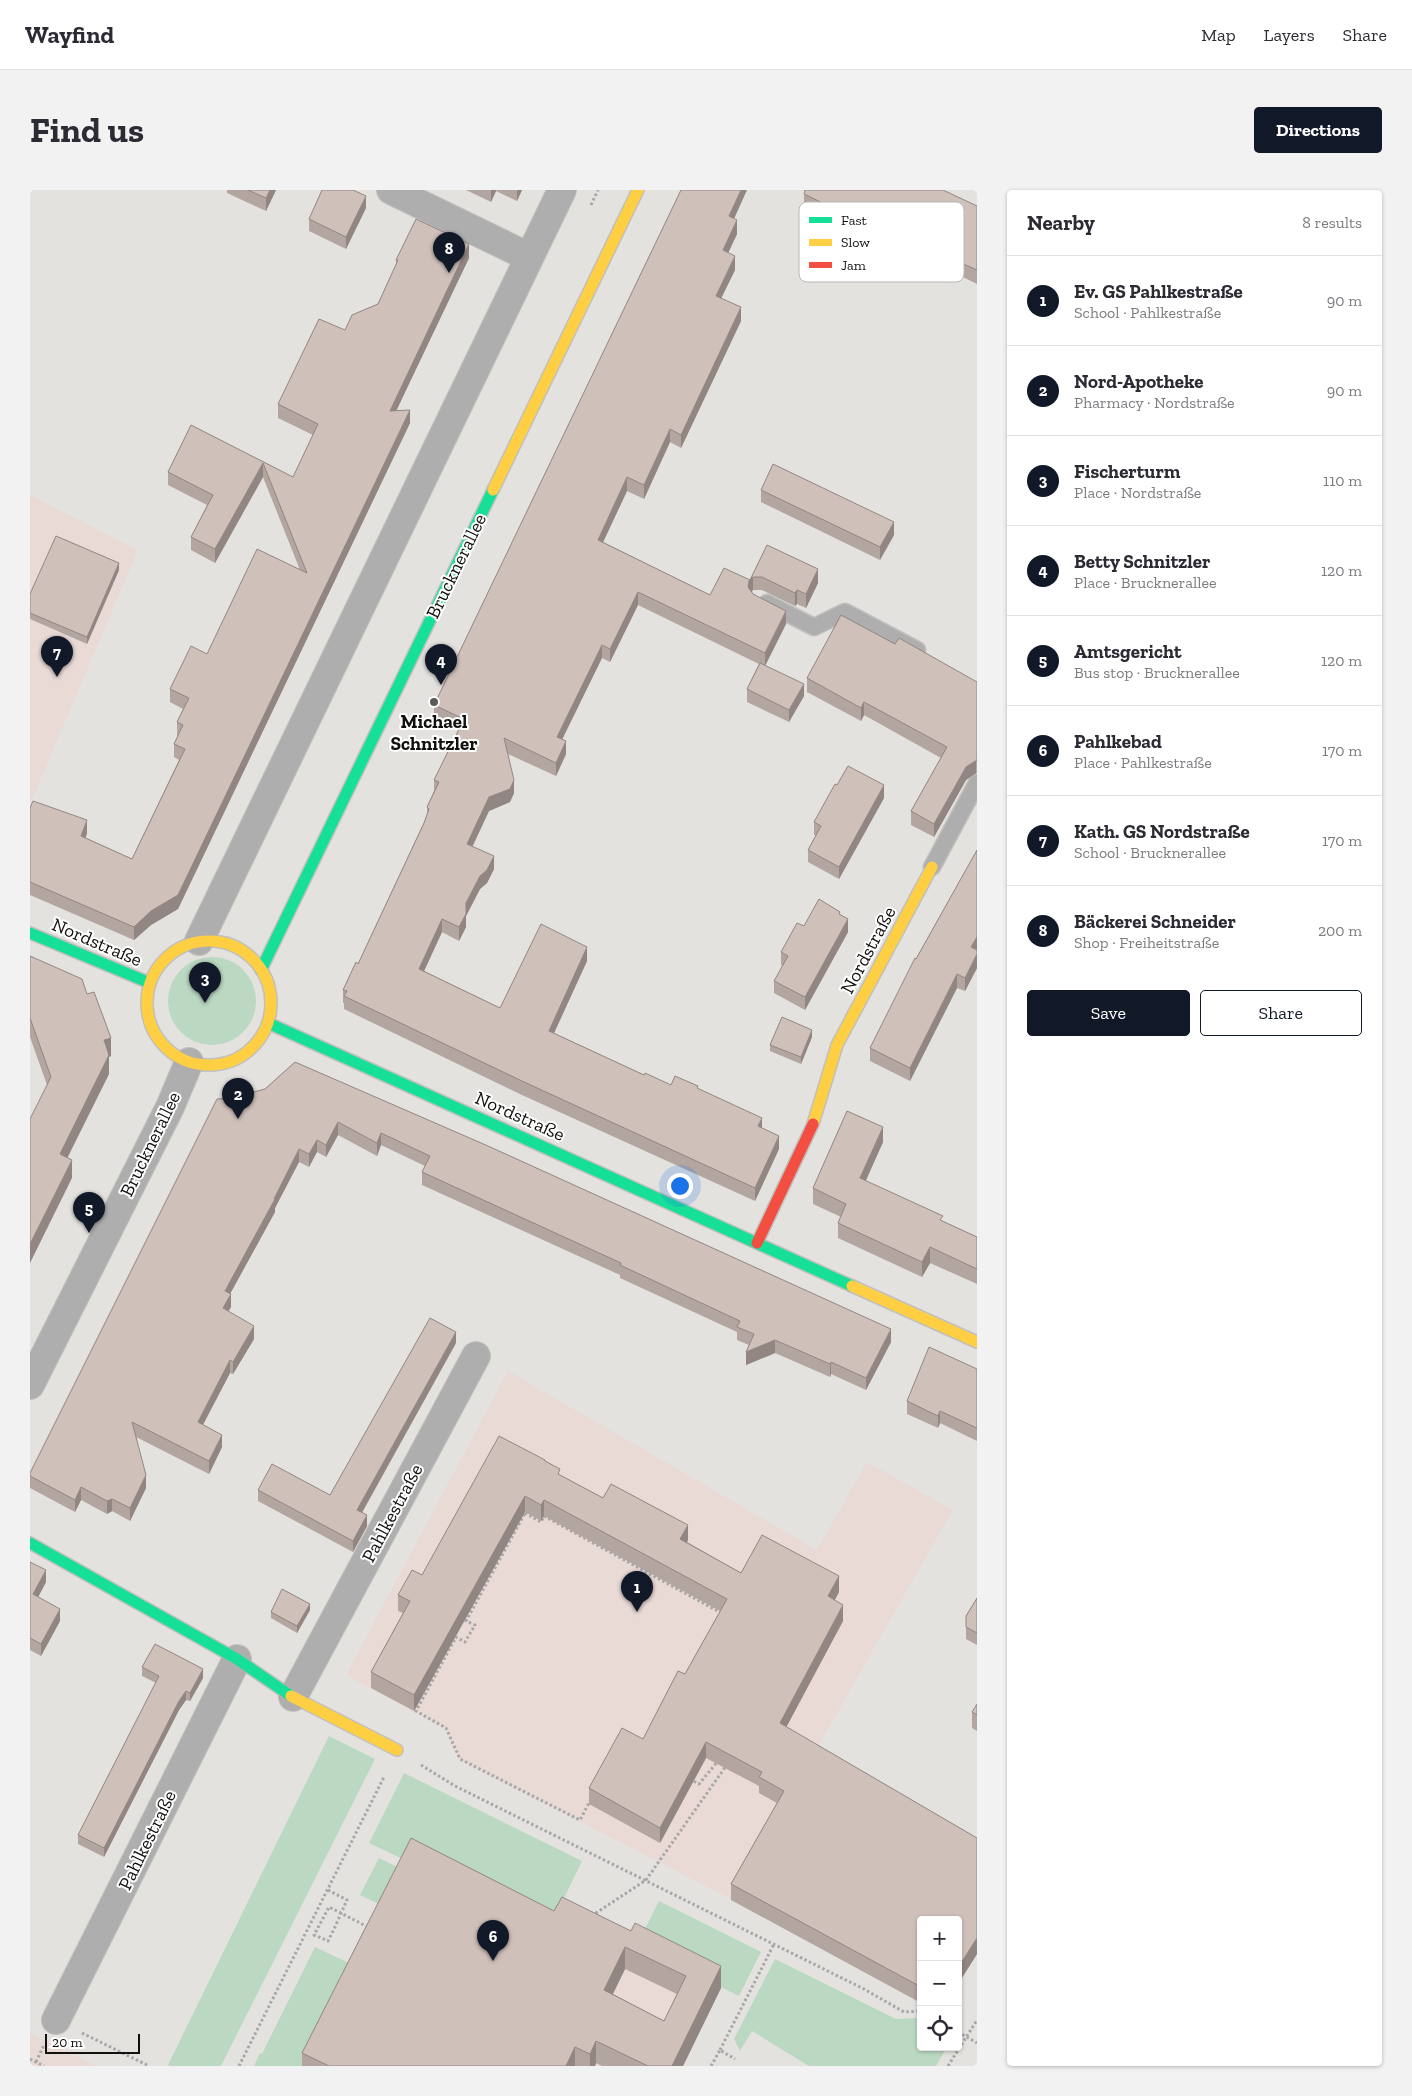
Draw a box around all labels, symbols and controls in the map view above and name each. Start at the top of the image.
text: Wayfind [25,20,114,49]
text: Map [1201,24,1236,46]
text: Layers [1264,24,1315,46]
text: Share [1343,24,1387,46]
button: Directions [1254,107,1382,153]
text: Find us [30,109,144,151]
legend [799,202,964,282]
text: Nearby [1027,210,1095,235]
text: Fast [841,212,868,229]
text: 8 results [1302,213,1362,232]
pin: 8 [433,232,465,273]
text: Slow [841,234,870,251]
text: Jam [841,257,866,274]
text: Ev. GS Pahlkestraße [1074,280,1243,303]
text: 1 [1040,291,1046,310]
text: 90 m [1327,291,1362,310]
text: School · Pahlkestraße [1074,303,1221,322]
text: Nord-Apotheke [1074,370,1204,393]
text: 2 [1039,381,1047,400]
text: 90 m [1327,381,1362,400]
text: Pharmacy · Nordstraße [1074,393,1235,412]
text: Fischerturm [1074,460,1180,483]
text: 3 [1039,471,1047,490]
text: 110 m [1323,471,1362,490]
text: Place · Nordstraße [1074,483,1201,502]
street label: Brucknerallee [421,510,491,622]
text: Betty Schnitzler [1074,550,1210,573]
text: 4 [1038,561,1048,580]
text: 120 m [1321,561,1362,580]
text: Place · Brucknerallee [1074,573,1217,592]
pin: 7 [41,636,73,677]
text: Amtsgericht [1074,640,1182,663]
pin: 4 [425,644,457,685]
text: 5 [1039,651,1047,670]
text: 120 m [1321,651,1362,670]
text: Bus stop · Brucknerallee [1074,663,1240,682]
marker: Michael Schnitzler [428,696,440,708]
place label: Michael Schnitzler [390,710,478,755]
text: Pahlkebad [1074,730,1162,753]
text: 6 [1039,741,1047,760]
text: 170 m [1322,741,1362,760]
text: Place · Pahlkestraße [1074,753,1212,772]
text: Kath. GS Nordstraße [1074,820,1250,843]
text: 7 [1039,831,1047,850]
text: 170 m [1322,831,1362,850]
text: School · Brucknerallee [1074,843,1226,862]
street label: Nordstraße [835,902,901,998]
text: Bäckerei Schneider [1074,910,1236,933]
street label: Nordstraße [49,913,146,971]
text: 8 [1039,921,1047,940]
text: 200 m [1318,921,1362,940]
text: Shop · Freiheitstraße [1074,933,1219,952]
pin: 3 [189,962,221,1003]
button: Save [1027,990,1190,1036]
button: Share [1200,990,1362,1036]
pin: 2 [222,1078,254,1119]
street label: Nordstraße [472,1086,568,1146]
street label: Brucknerallee [115,1088,185,1200]
your location [667,1173,693,1199]
pin: 5 [73,1192,105,1233]
street label: Pahlkestraße [356,1460,428,1566]
pin: 1 [621,1571,653,1612]
street label: Pahlkestraße [113,1786,181,1894]
map controls [917,1916,962,2051]
button: + [917,1916,962,1961]
pin: 6 [477,1920,509,1961]
button: − [917,1961,962,2006]
button: locate [917,2006,962,2051]
scale bar [45,2031,140,2054]
text: 20 m [52,2034,83,2051]

